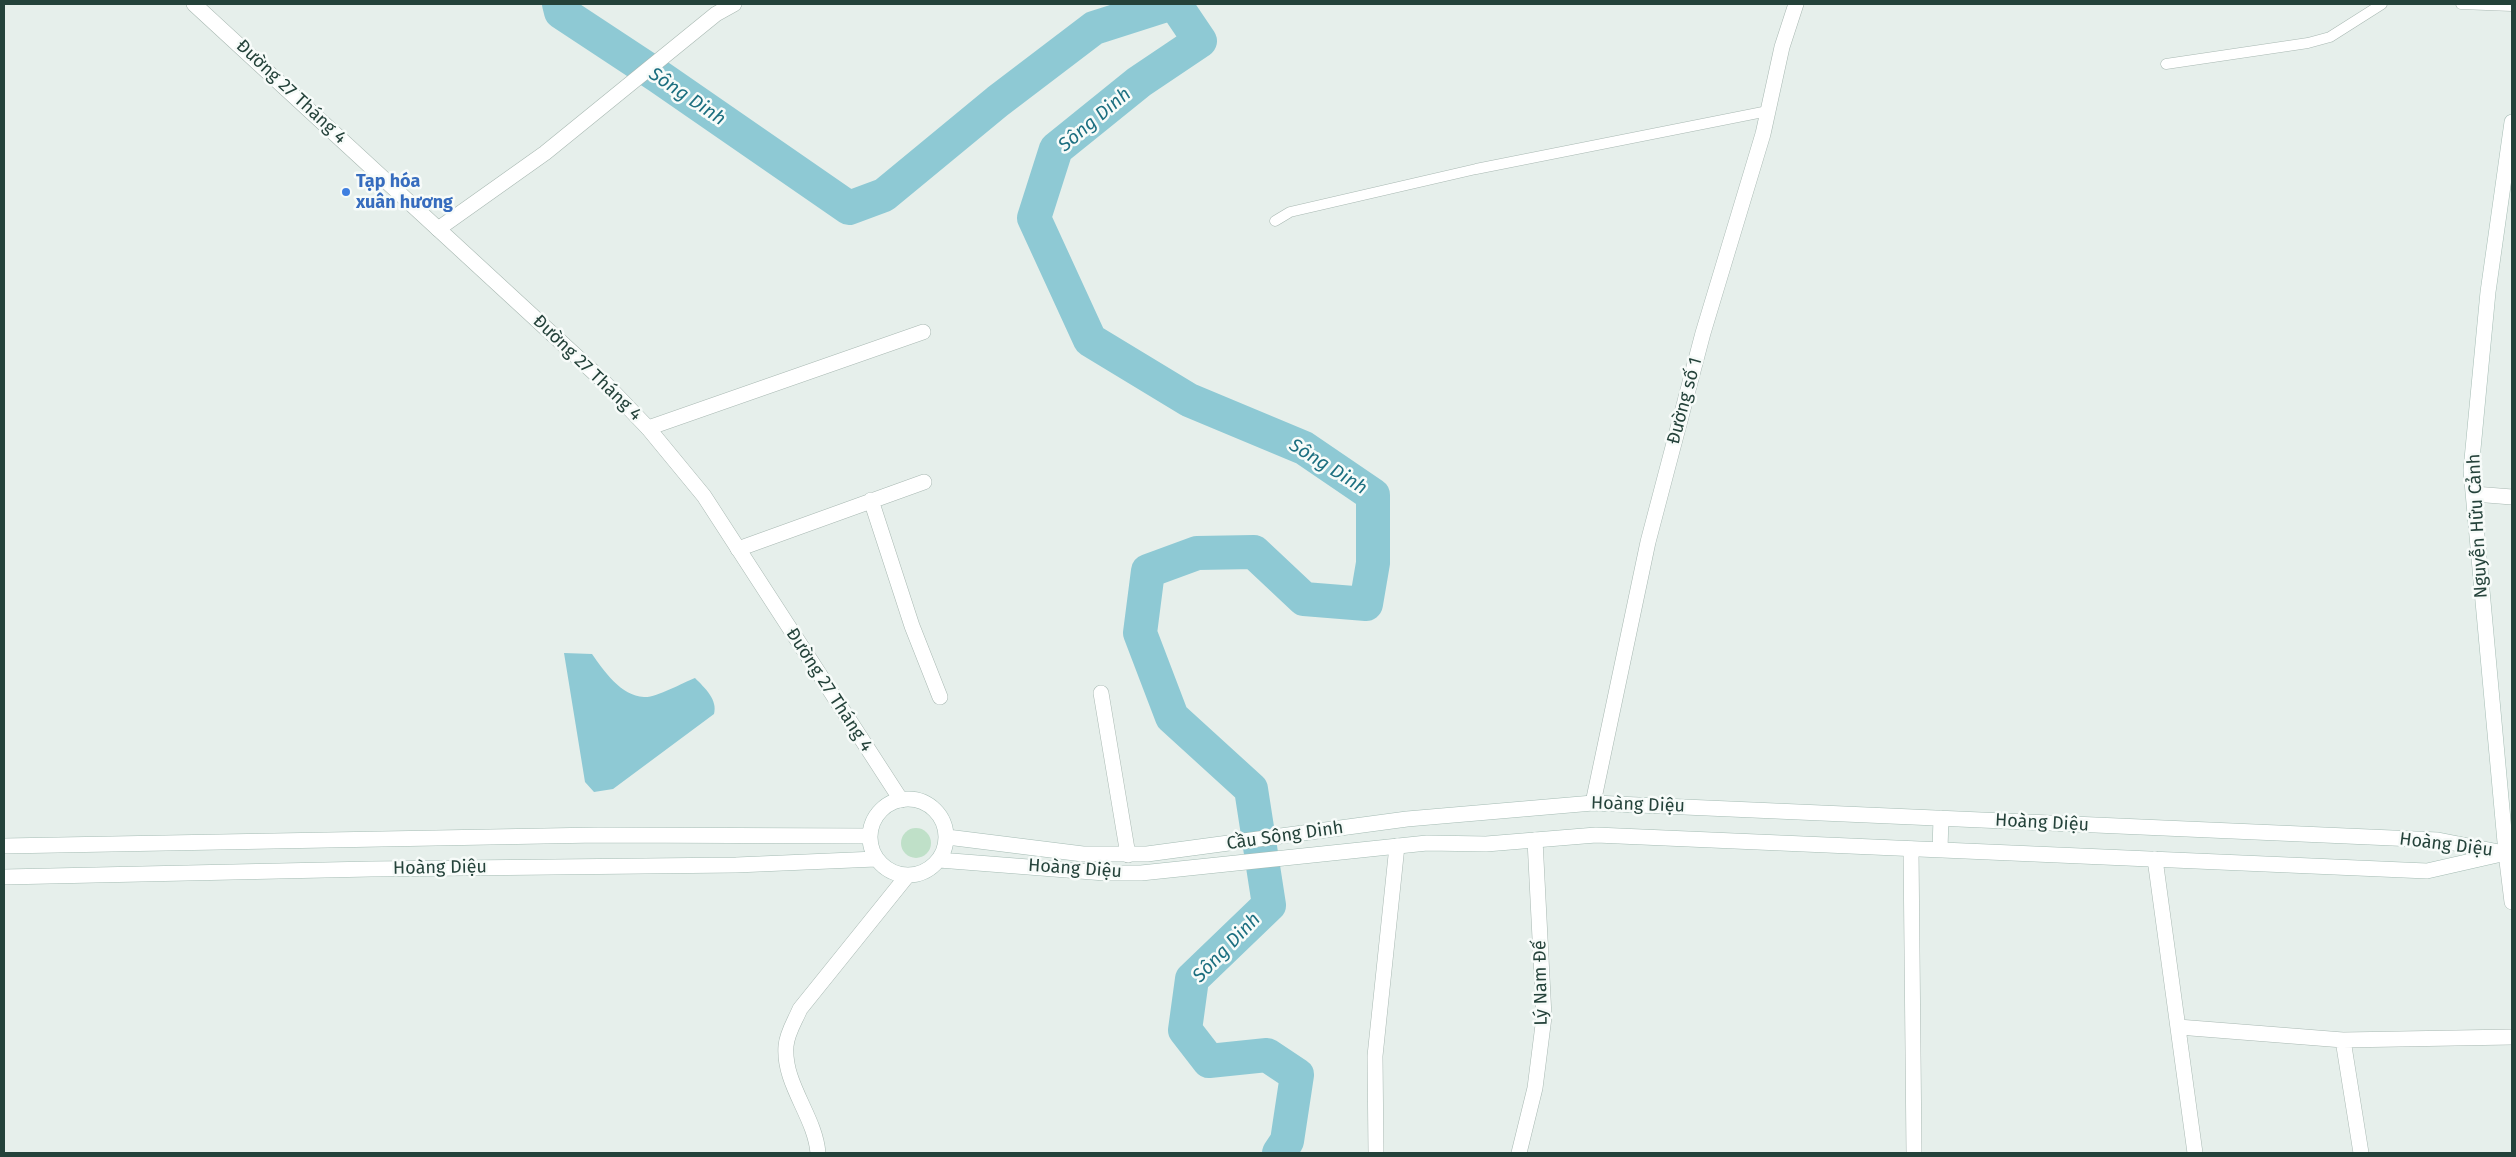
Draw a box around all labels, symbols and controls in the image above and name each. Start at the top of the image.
street label: Đường 27 Tháng 4 [231,35,351,149]
water label: Sông Dinh [644,63,730,131]
water label: Sông Dinh [1054,83,1136,157]
place label: Tạp hóa xuân hương [356,171,453,213]
marker: Tạp hóa xuân hương [340,186,352,198]
street label: Đường 27 Tháng 4 [528,311,646,425]
street label: Đường số 1 [1663,355,1707,447]
water label: Sông Dinh [1285,434,1371,500]
street label: Nguyễn Hữu Cảnh [2463,453,2493,599]
street label: Đường 27 Tháng 4 [781,624,877,756]
street label: Hoàng Diệu [1591,793,1685,817]
street label: Hoàng Diệu [1995,810,2089,836]
street label: Cầu Sông Dinh [1225,817,1345,855]
street label: Hoàng Diệu [2398,829,2494,861]
street label: Hoàng Diệu [1027,855,1123,883]
street label: Hoàng Diệu [393,856,487,880]
water label: Sông Dinh [1188,909,1266,987]
street label: Lý Nam Đế [1529,940,1553,1026]

